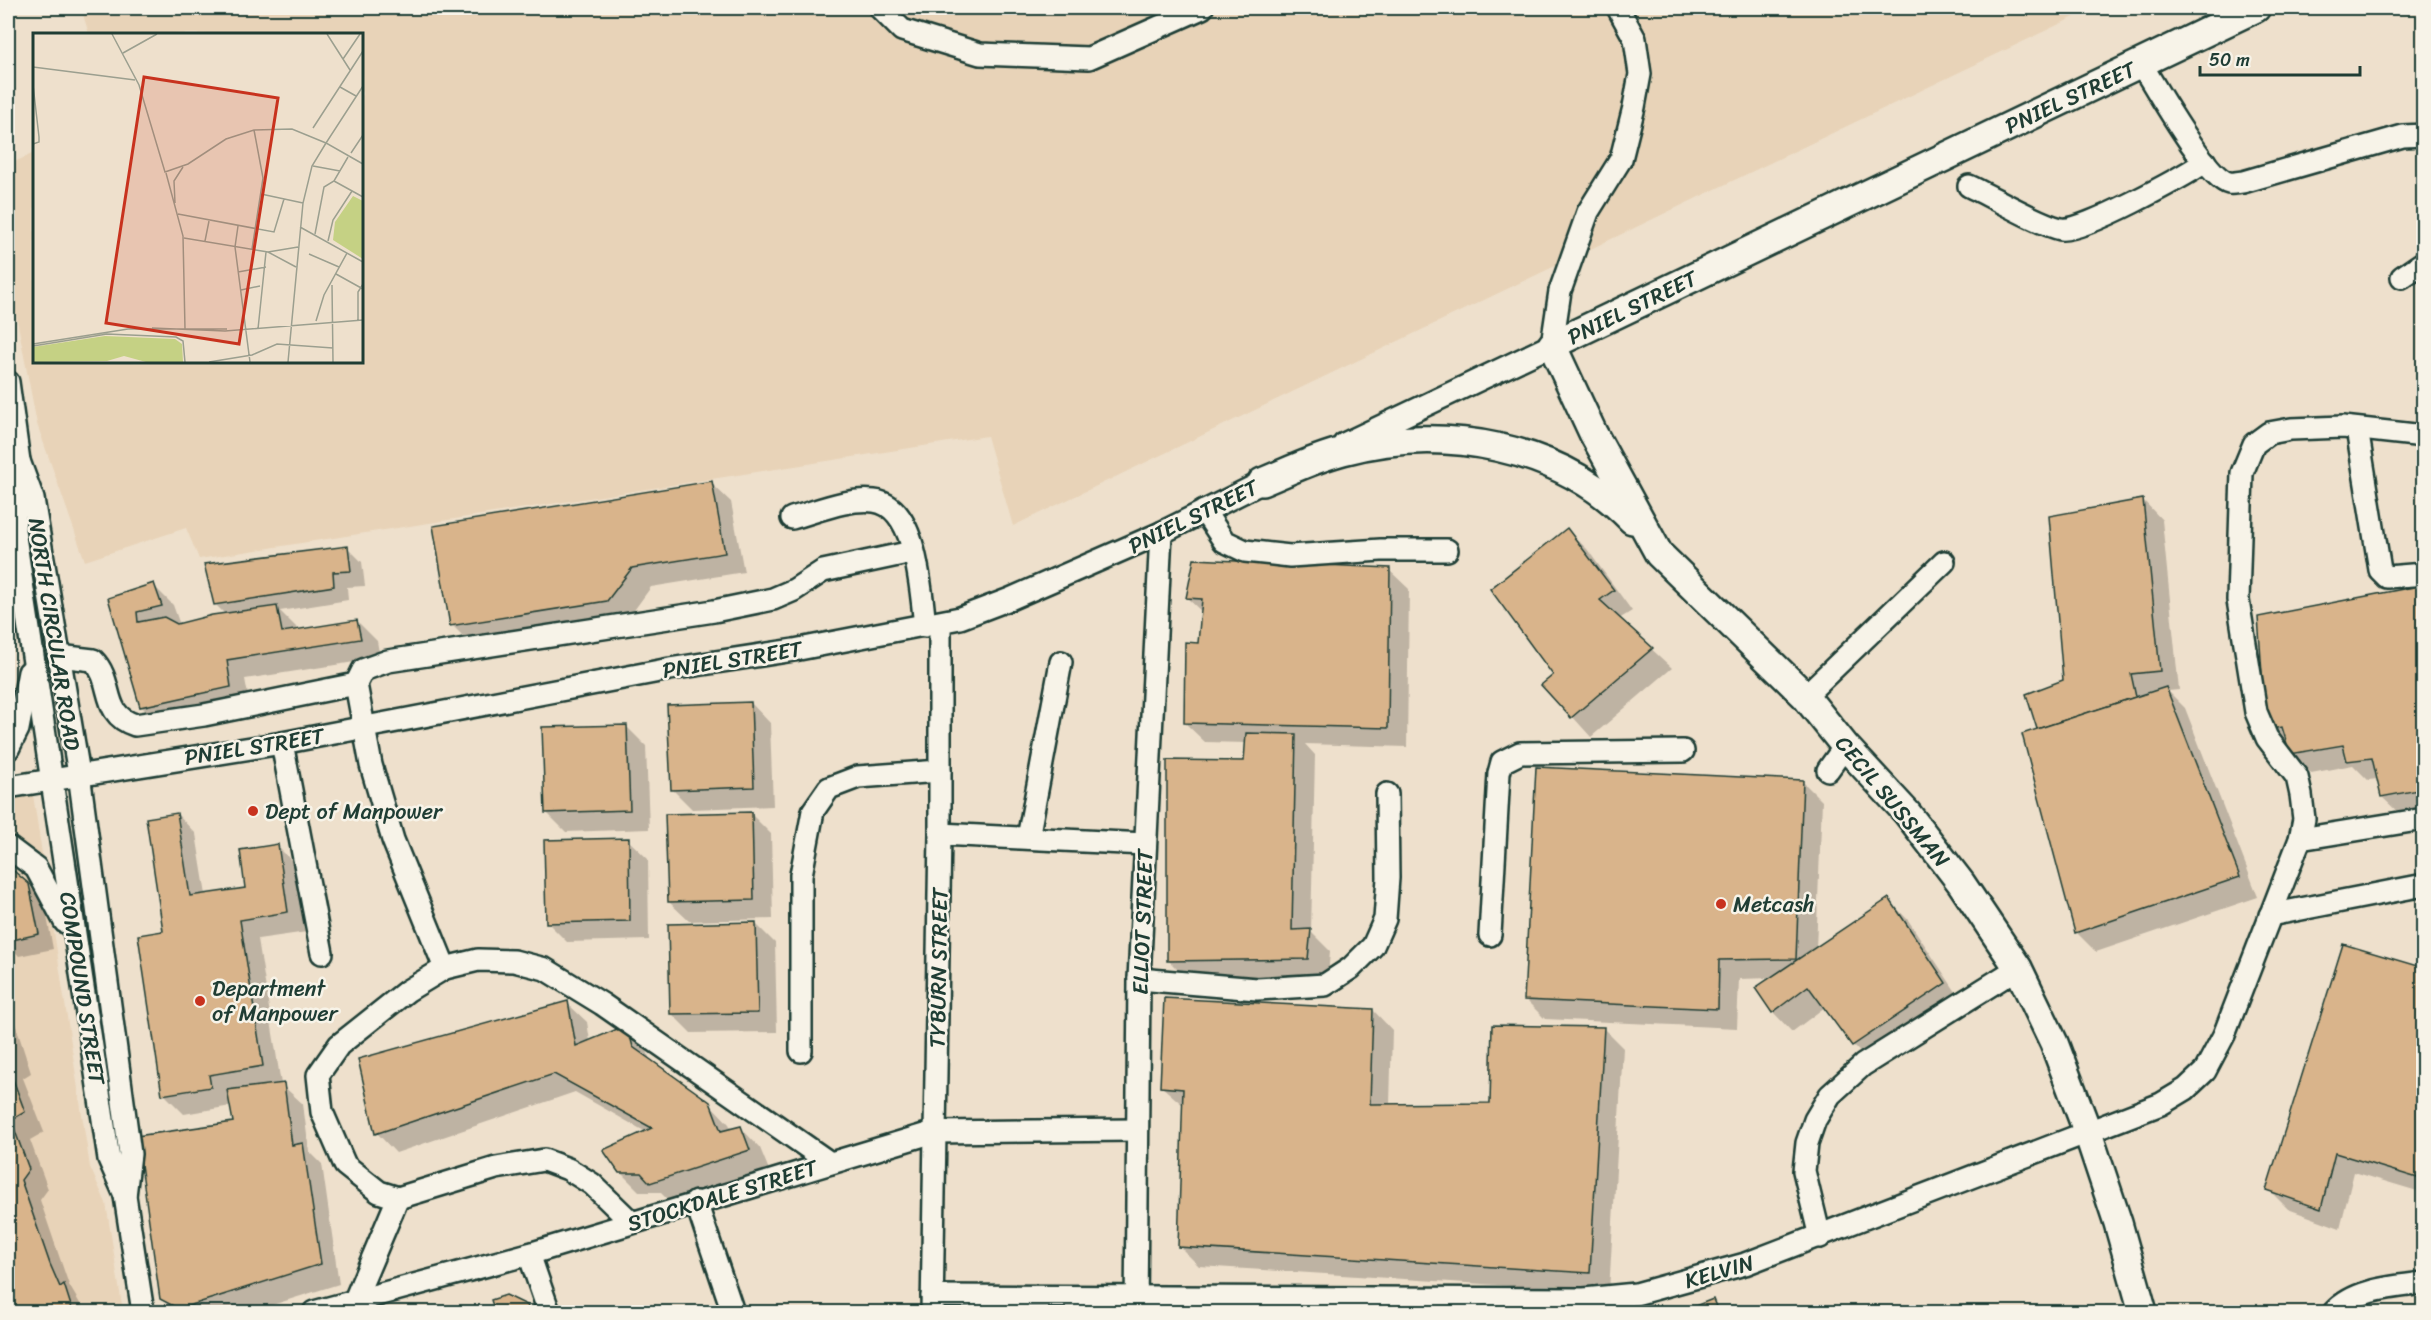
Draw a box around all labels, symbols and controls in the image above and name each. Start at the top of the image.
inset map [33,33,363,363]
scale bar [2200,39,2360,77]
text: 50 m [2209,44,2250,76]
street label: PNIEL STREET [1998,49,2144,145]
street label: PNIEL STREET [1560,258,1706,356]
street label: PNIEL STREET [1121,467,1267,565]
street label: NORTH CIRCULAR ROAD [17,515,92,753]
street label: PNIEL STREET [659,629,806,690]
street label: PNIEL STREET [181,716,328,777]
street label: CECIL SUSSMAN [1825,726,1960,877]
place label: Dept of Manpower [265,792,444,831]
marker: Dept of Manpower [246,804,260,818]
street label: ELLIOT STREET [1120,847,1165,995]
place label: Metcash [1733,885,1814,924]
street label: TYBURN STREET [918,886,959,1049]
street label: COMPOUND STREET [48,889,117,1088]
marker: Metcash [1714,897,1728,911]
place label: Department of Manpower [212,969,340,1033]
marker: Department of Manpower [193,994,207,1008]
street label: STOCKDALE STREET [622,1148,824,1243]
street label: KELVIN [1680,1243,1759,1300]

